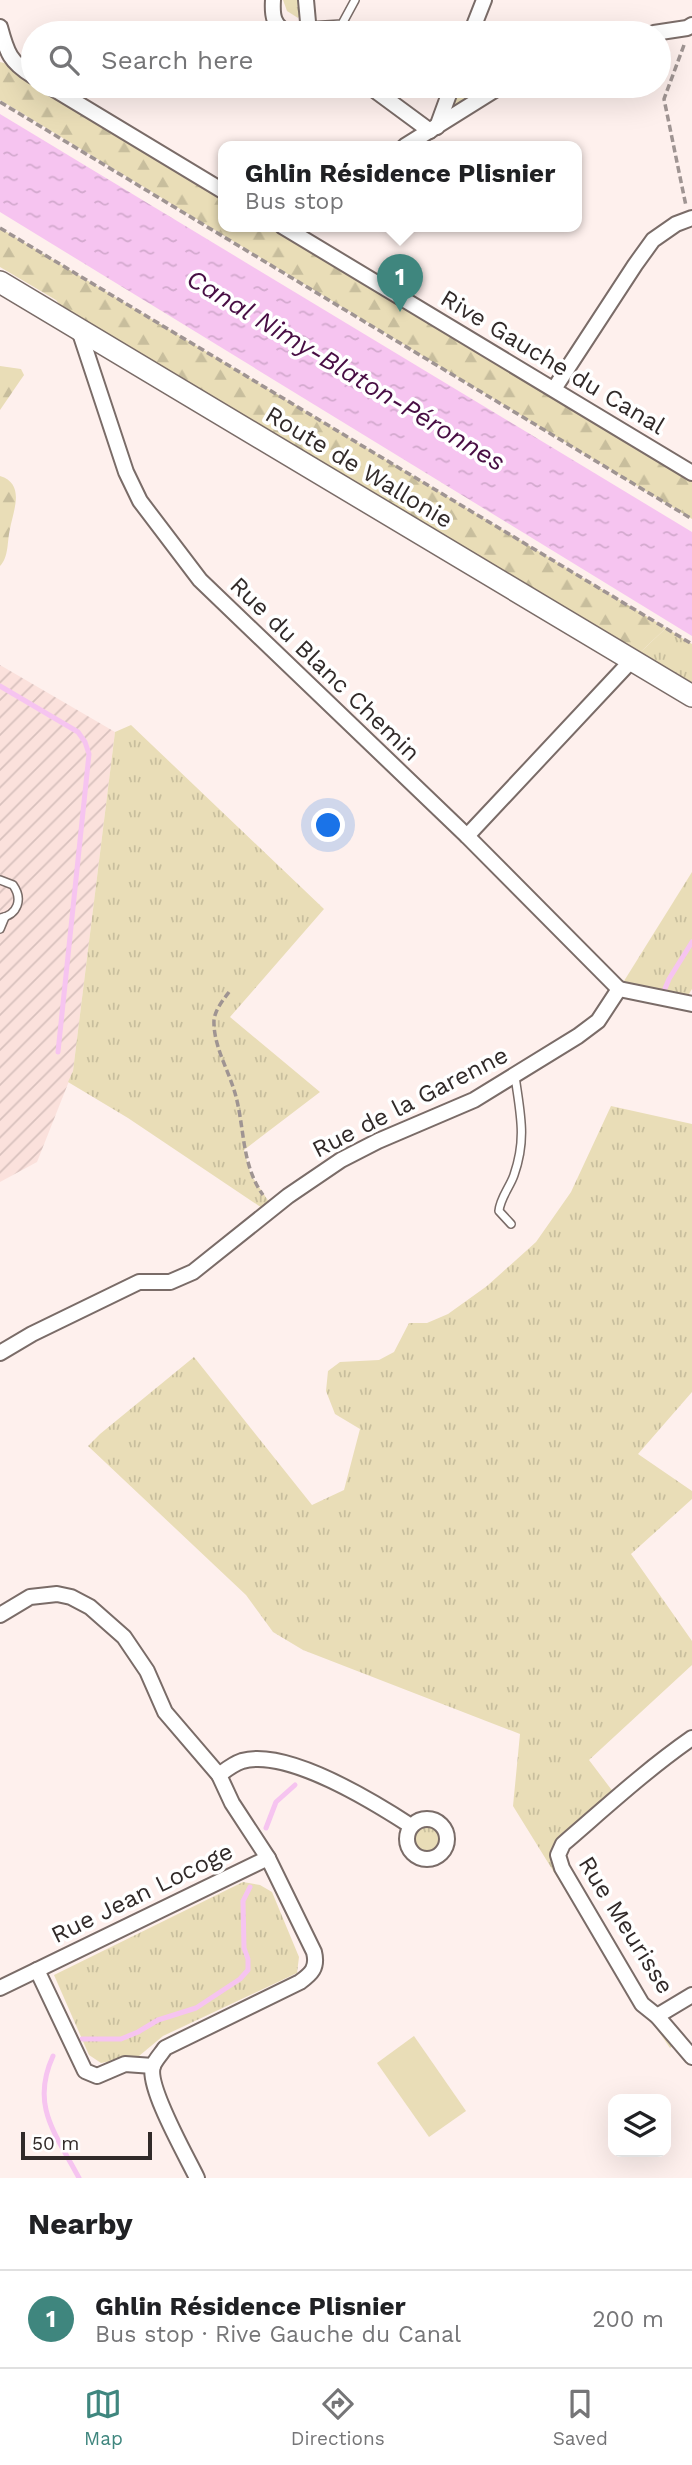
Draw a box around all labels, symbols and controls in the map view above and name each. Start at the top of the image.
search box [21,21,671,98]
icon: search [45,41,83,79]
text: Search here [101,45,253,75]
popup [218,141,582,232]
text: Ghlin Résidence Plisnier [245,158,555,188]
text: Bus stop [245,188,344,215]
pin: 1 [377,254,423,312]
water label: Canal Nimy-Blaton-Péronnes [182,263,510,477]
street label: Rive Gauche du Canal [436,284,671,440]
street label: Route de Wallonie [260,400,458,534]
street label: Rue du Blanc Chemin [224,571,426,767]
your location [311,808,345,842]
street label: Rue de la Garenne [307,1041,513,1163]
street label: Rue Jean Locoge [47,1837,237,1949]
street label: Rue Meurisse [573,1851,679,1999]
map controls [608,2094,671,2157]
button: layers [608,2094,671,2157]
scale bar [21,2129,152,2161]
text: 50 m [32,2132,79,2155]
text: Nearby [28,2206,133,2241]
text: Ghlin Résidence Plisnier [95,2291,406,2321]
text: 1 [46,2306,56,2333]
text: 200 m [592,2306,664,2333]
text: Bus stop · Rive Gauche du Canal [95,2321,461,2348]
tab: Map [84,2385,123,2450]
tab: Directions [291,2385,385,2450]
tab: Saved [553,2385,608,2450]

